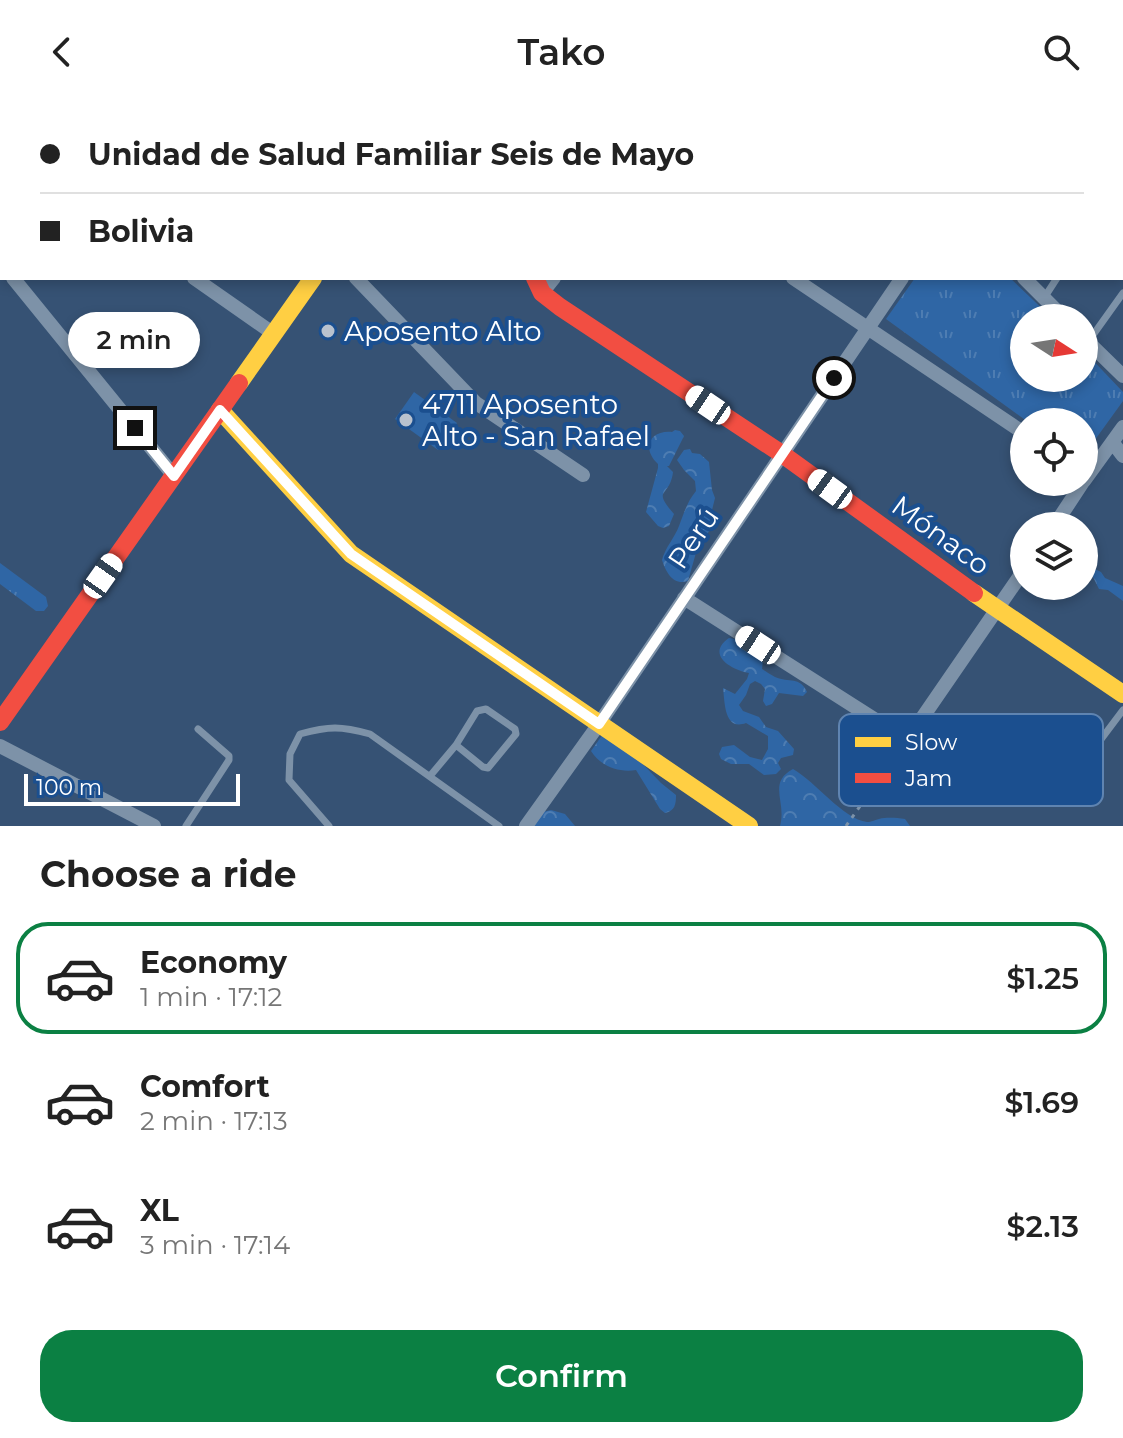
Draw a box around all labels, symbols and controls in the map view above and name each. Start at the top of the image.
icon: back [40,30,84,74]
text: Tako [518,30,605,74]
icon: search [1039,30,1083,74]
text: Unidad de Salud Familiar Seis de Mayo [88,136,694,173]
text: Bolivia [88,213,194,250]
north arrow [1010,304,1098,392]
map controls [1010,304,1098,600]
callout: 2 min [69,312,201,368]
place label: Aposento Alto [344,314,542,348]
marker: Aposento Alto [319,322,337,340]
text: 2 min [96,324,172,356]
route start [816,360,852,396]
car [681,382,735,428]
place label: 4711 Aposento Alto - San Rafael [422,387,650,453]
button: locate [1010,408,1098,496]
route end [117,410,153,446]
marker: 4711 Aposento Alto - San Rafael [397,411,415,429]
car [804,465,856,513]
street label: Mónaco [885,488,997,582]
street label: Perú [660,501,726,575]
button: layers [1010,512,1098,600]
car [79,549,127,603]
car [731,622,785,668]
legend [839,714,1103,806]
text: Slow [905,729,958,756]
text: Jam [904,765,952,792]
scale bar [24,770,240,806]
text: 100 m [36,774,102,801]
text: Choose a ride [40,852,297,896]
icon: car [44,942,116,1014]
text: Economy [140,944,287,981]
text: $1.25 [1006,960,1079,997]
text: 1 min · 17:12 [140,981,282,1013]
icon: car [44,1066,116,1138]
text: Comfort [140,1068,270,1105]
text: $1.69 [1004,1084,1079,1121]
text: 2 min · 17:13 [140,1105,288,1137]
icon: car [44,1190,116,1262]
text: XL [140,1192,179,1229]
text: $2.13 [1007,1208,1079,1245]
text: 3 min · 17:14 [140,1229,290,1261]
button: Confirm [40,1330,1083,1422]

